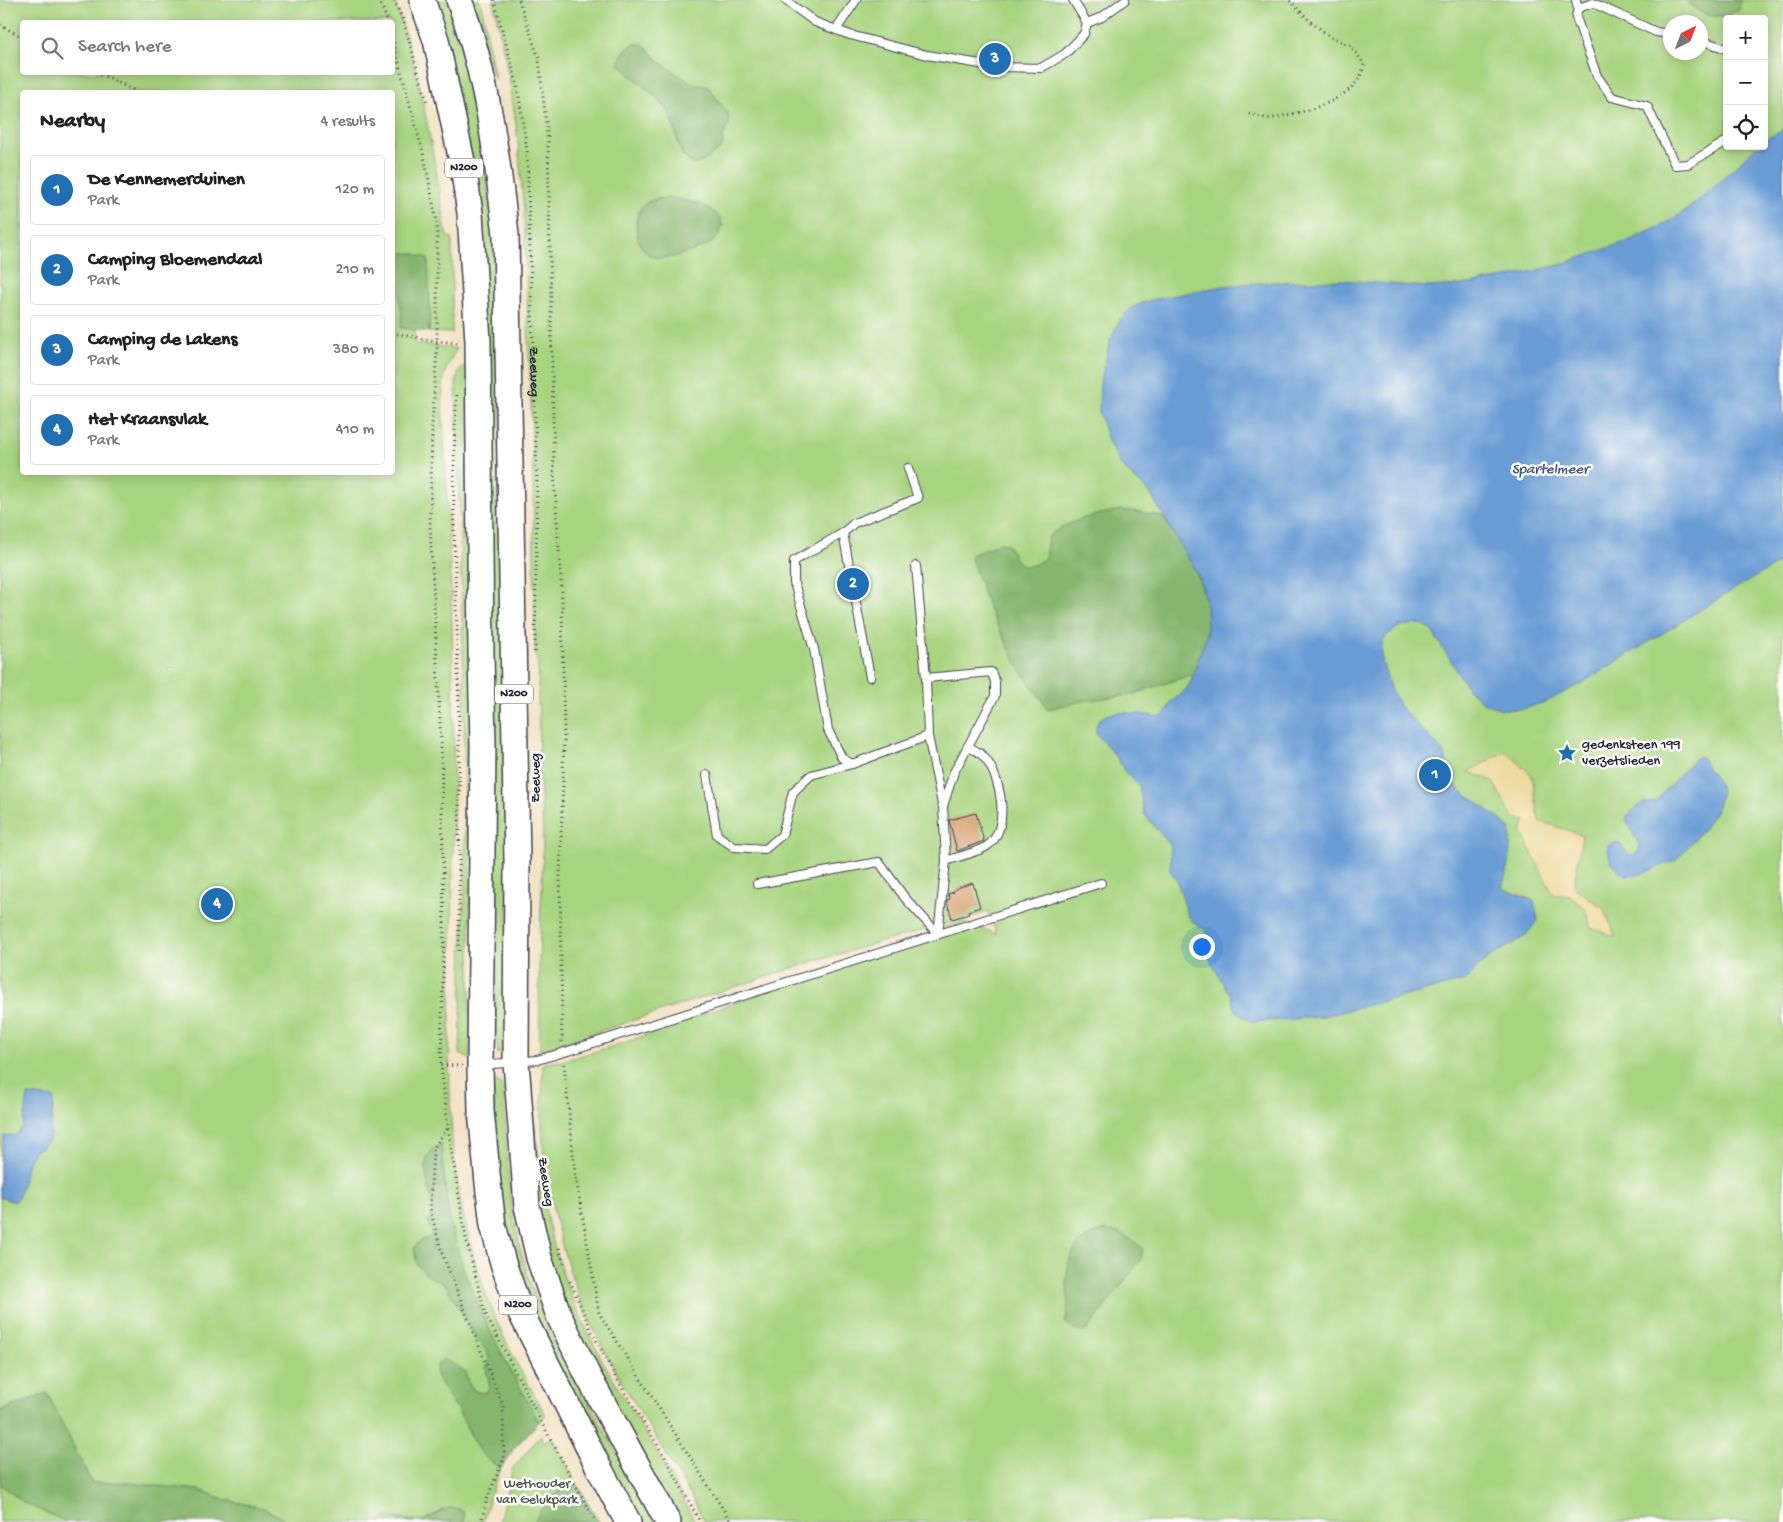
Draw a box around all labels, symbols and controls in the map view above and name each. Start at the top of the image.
north arrow [1663,15,1708,60]
map controls [1723,15,1768,150]
button: + [1723,15,1768,60]
search box [20,20,395,75]
icon: search [38,34,66,62]
text: Search here [78,36,172,59]
pin: 3 [979,40,1011,78]
button: − [1723,60,1768,105]
button: locate [1723,105,1768,150]
text: Nearby [40,110,105,135]
text: 4 results [320,113,375,132]
road number: N200 [445,158,483,178]
text: De Kennemerduinen [88,169,245,192]
text: 1 [54,181,60,200]
text: 120 m [335,181,374,200]
text: Park [88,192,119,211]
text: Camping Bloemendaal [88,249,262,272]
text: 2 [53,261,61,280]
text: 210 m [335,261,374,280]
text: Park [88,272,119,291]
text: Camping de Lakens [88,329,237,352]
text: 3 [53,341,61,360]
text: 380 m [333,341,374,360]
street label: Zeeweg [524,347,543,397]
text: Park [88,352,119,371]
text: Het Kraansvlak [88,409,207,432]
text: 4 [53,421,61,440]
text: 410 m [336,421,374,440]
text: Park [88,432,119,451]
water label: Spartelmeer [1512,461,1591,479]
pin: 2 [837,565,869,603]
road number: N200 [495,684,533,704]
place label: gedenksteen 199 verzetslieden [1582,737,1680,770]
place icon: gedenksteen 199 verzetslieden [1556,742,1578,764]
street label: Zeeweg [528,753,545,803]
pin: 1 [1419,756,1451,794]
pin: 4 [201,885,233,923]
your location [1189,934,1215,960]
street label: Zeeweg [533,1156,557,1208]
road number: N200 [499,1296,537,1314]
park label: Wethouder van Gelukpark [496,1476,580,1509]

